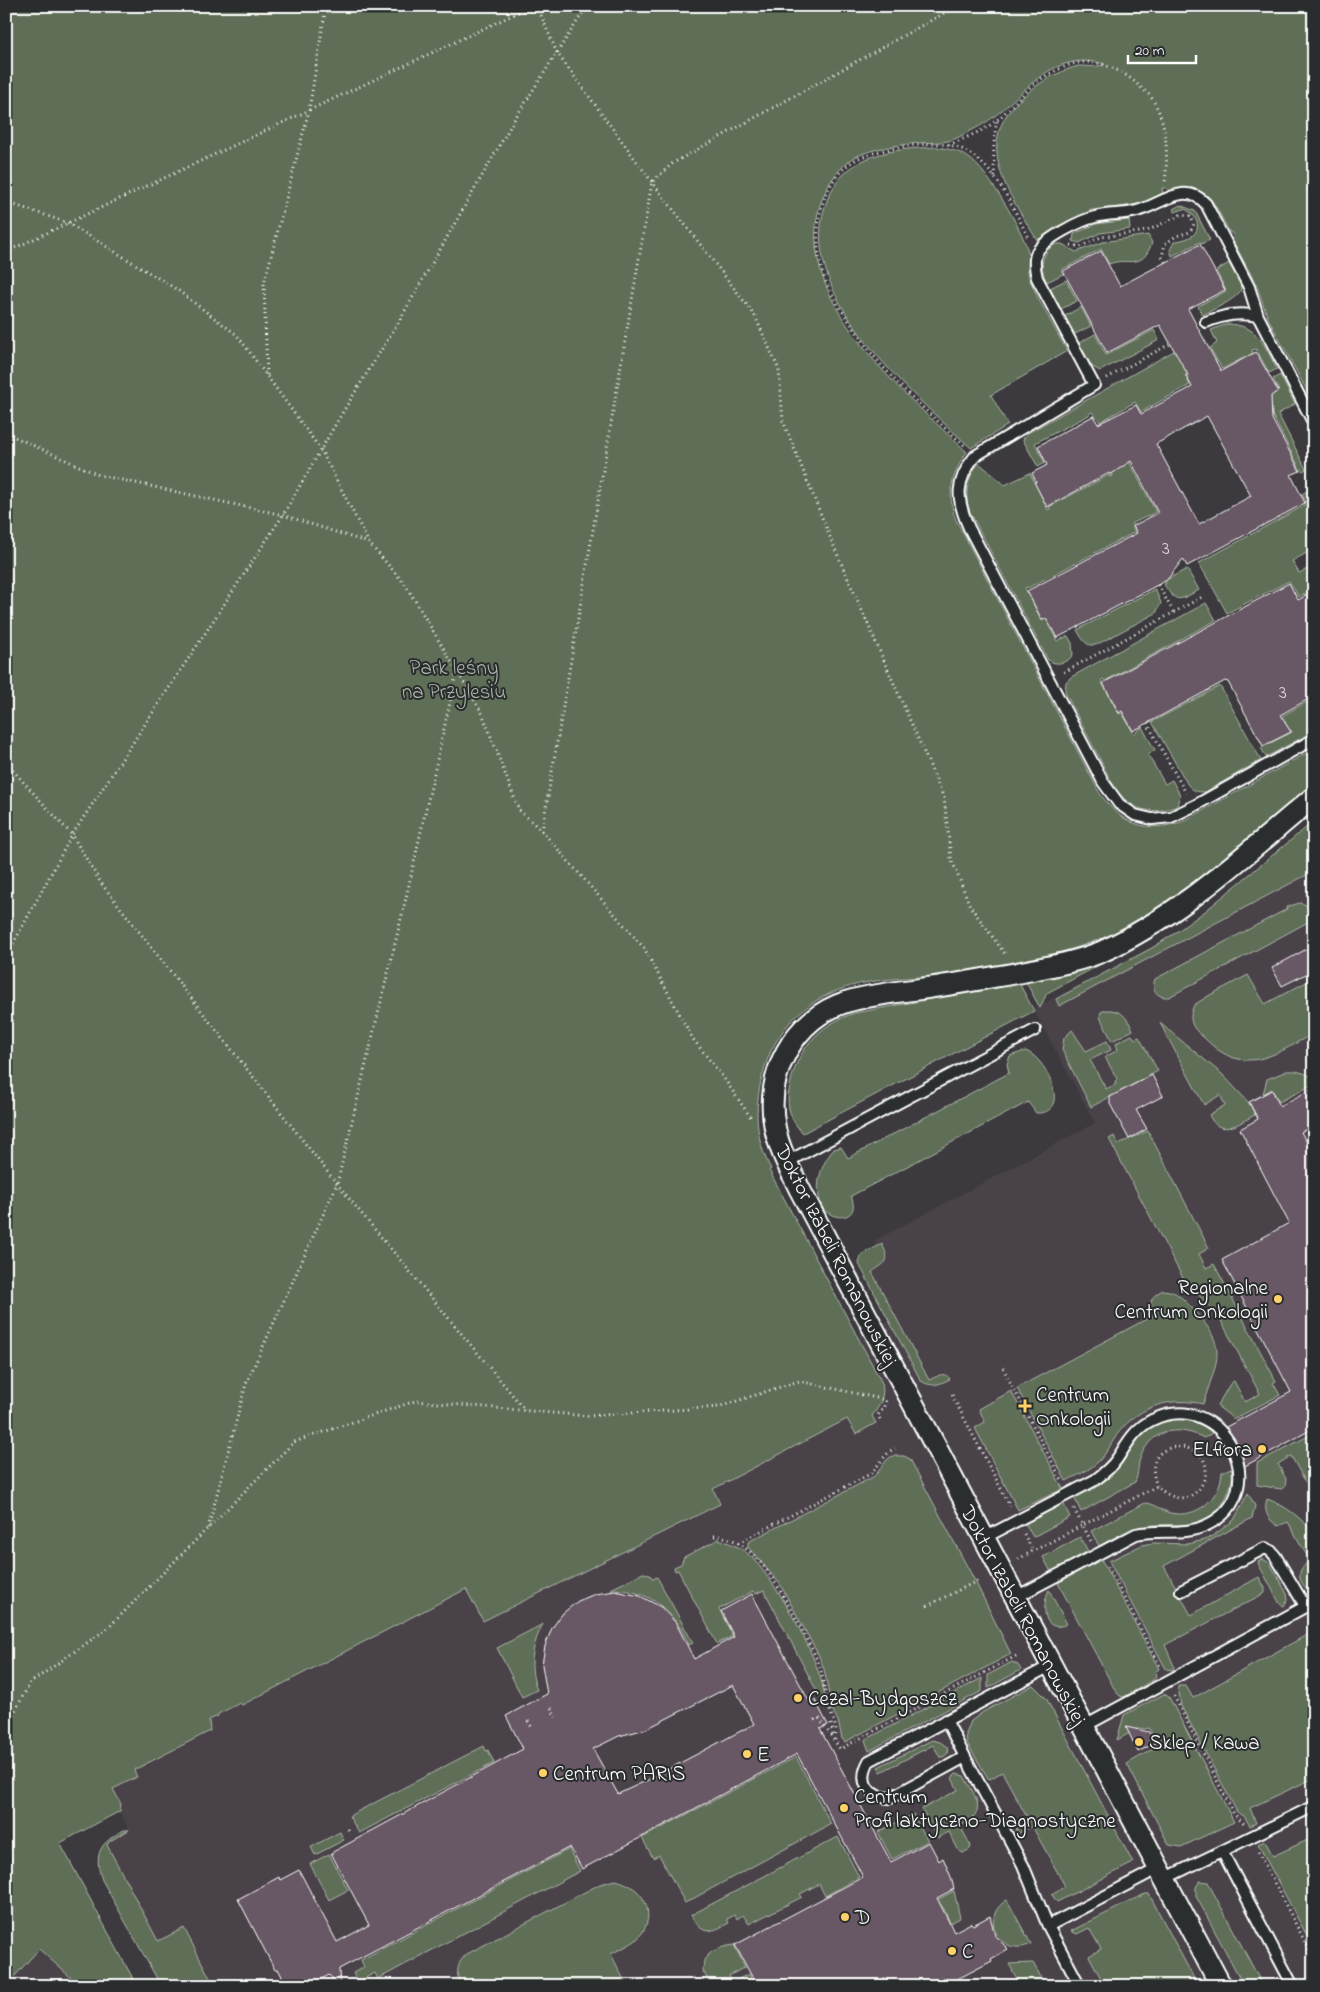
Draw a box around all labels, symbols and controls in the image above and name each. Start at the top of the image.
scale bar [1128,32,1195,64]
text: 20 m [1135,40,1165,62]
house number: 3 [1162,536,1170,563]
park label: Park leśny na Przylesiu [402,654,506,710]
house number: 3 [1279,680,1287,707]
street label: Doktor Izabeli Romanowskiej [766,1139,905,1373]
place label: Regionalne Centrum Onkologii [1115,1274,1269,1330]
marker: Regionalne Centrum Onkologii [1272,1293,1284,1305]
place label: Centrum Onkologii [1036,1381,1111,1437]
marker: Centrum Onkologii [1018,1399,1032,1413]
place label: ELflora [1192,1436,1252,1466]
marker: ELflora [1256,1443,1268,1455]
street label: Doktor Izabeli Romanowskiej [951,1500,1093,1732]
place label: Cezal-Bydgoszcz [808,1685,957,1717]
marker: Cezal-Bydgoszcz [792,1692,804,1704]
place label: Sklep / Kawa [1149,1729,1260,1759]
marker: Sklep / Kawa [1133,1736,1145,1748]
place label: E [757,1741,770,1771]
marker: E [741,1748,753,1760]
place label: Centrum PARIS [553,1760,685,1790]
marker: Centrum PARIS [537,1767,549,1779]
place label: Centrum Profilaktyczno-Diagnostyczne [854,1783,1116,1839]
marker: Centrum Profilaktyczno-Diagnostyczne [838,1802,850,1814]
place label: D [854,1904,870,1934]
marker: D [839,1911,851,1923]
place label: C [962,1938,974,1968]
marker: C [946,1945,958,1957]

